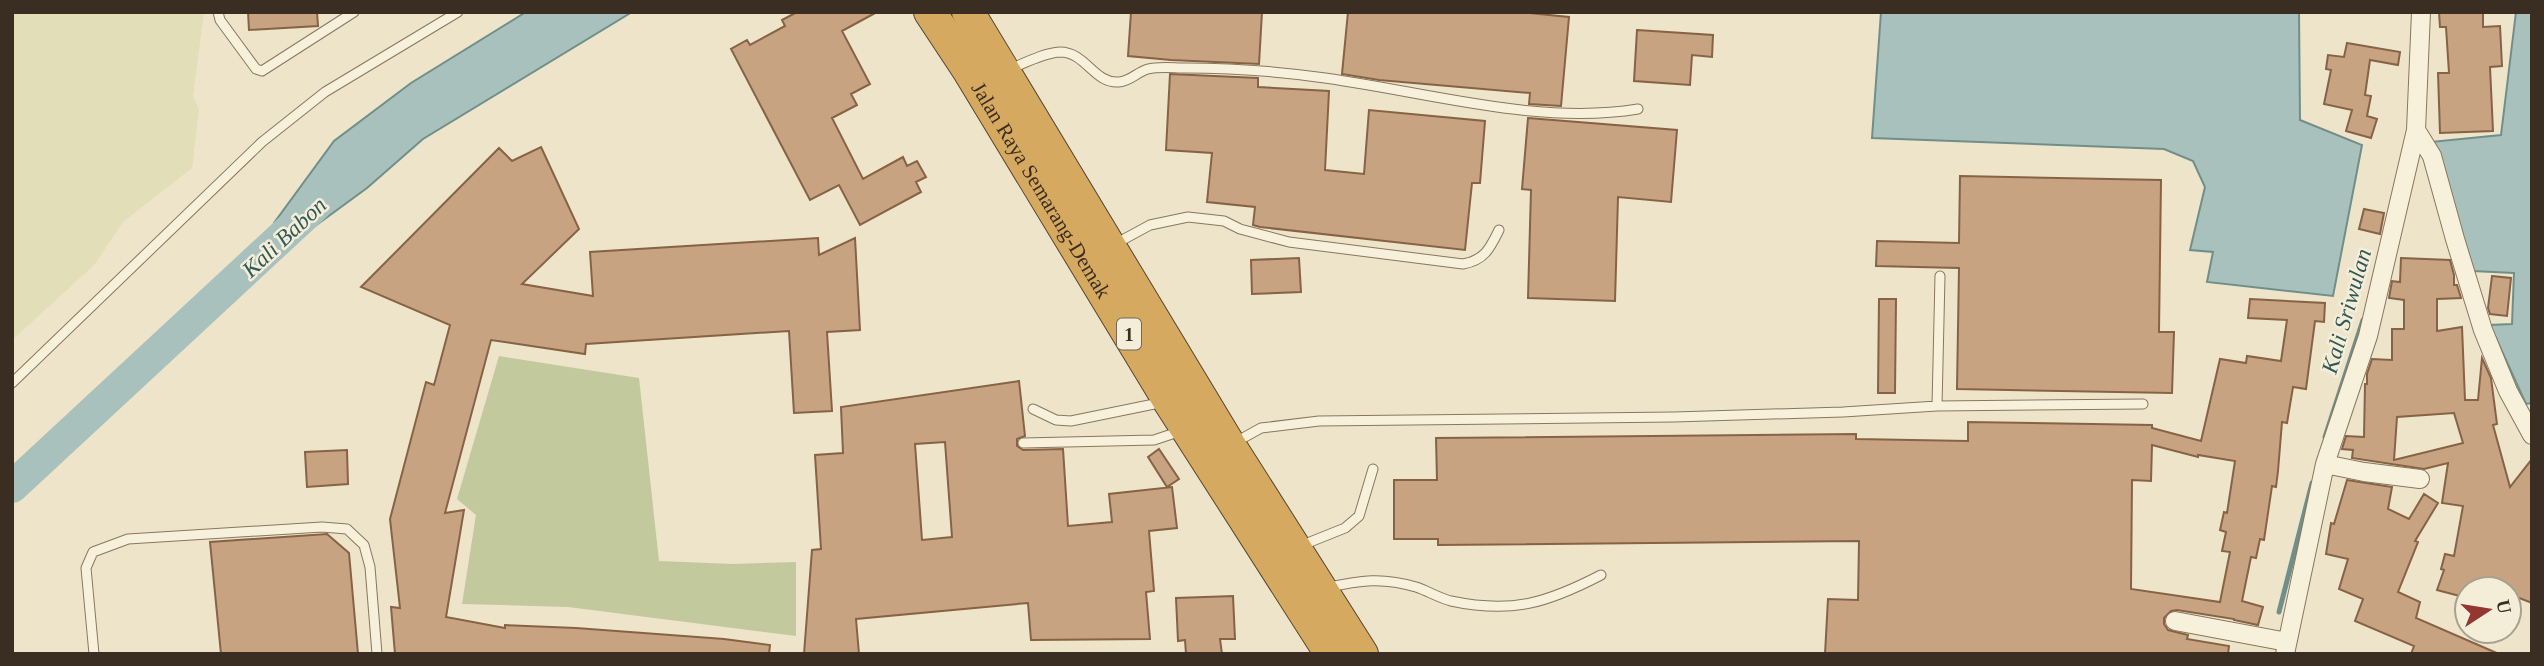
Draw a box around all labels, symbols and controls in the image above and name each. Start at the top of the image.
street label: Jalan Raya Semarang-Demak [967,78,1116,303]
water label: Kali Babon [237,192,331,283]
water label: Kali Sriwulan [2316,246,2376,377]
road number: 1 [1117,318,1141,350]
north arrow [2453,575,2523,645]
text: U [2492,598,2516,616]

